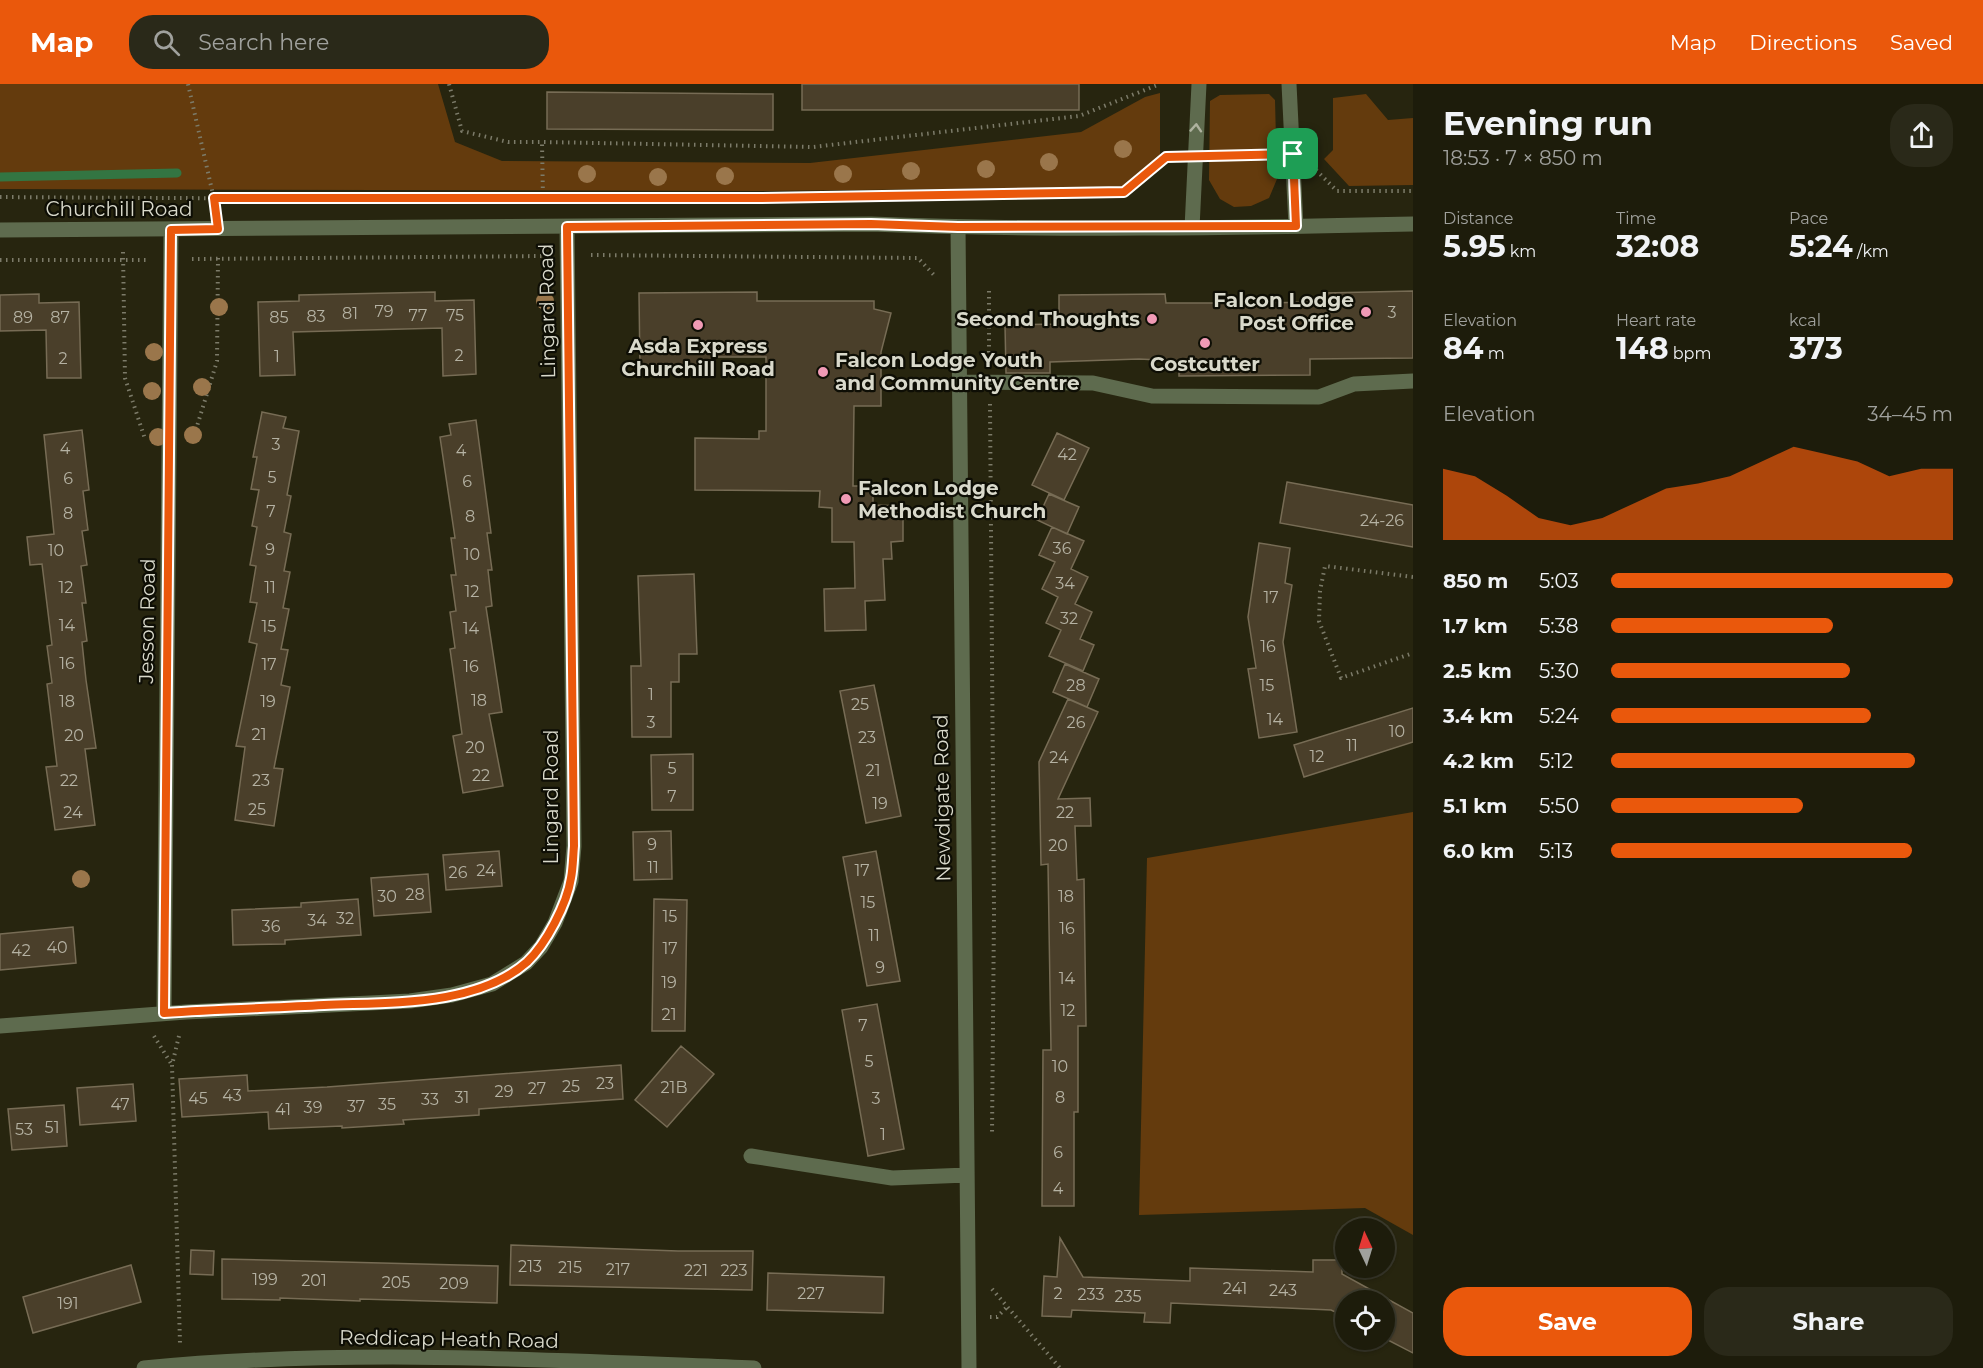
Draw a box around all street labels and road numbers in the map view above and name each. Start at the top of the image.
street label: Churchill Road [45,197,193,221]
street label: Lingard Road [534,243,560,379]
street label: Jesson Road [134,558,160,685]
street label: Newdigate Road [929,714,955,882]
street label: Lingard Road [539,729,563,865]
street label: Reddicap Heath Road [339,1325,559,1353]

